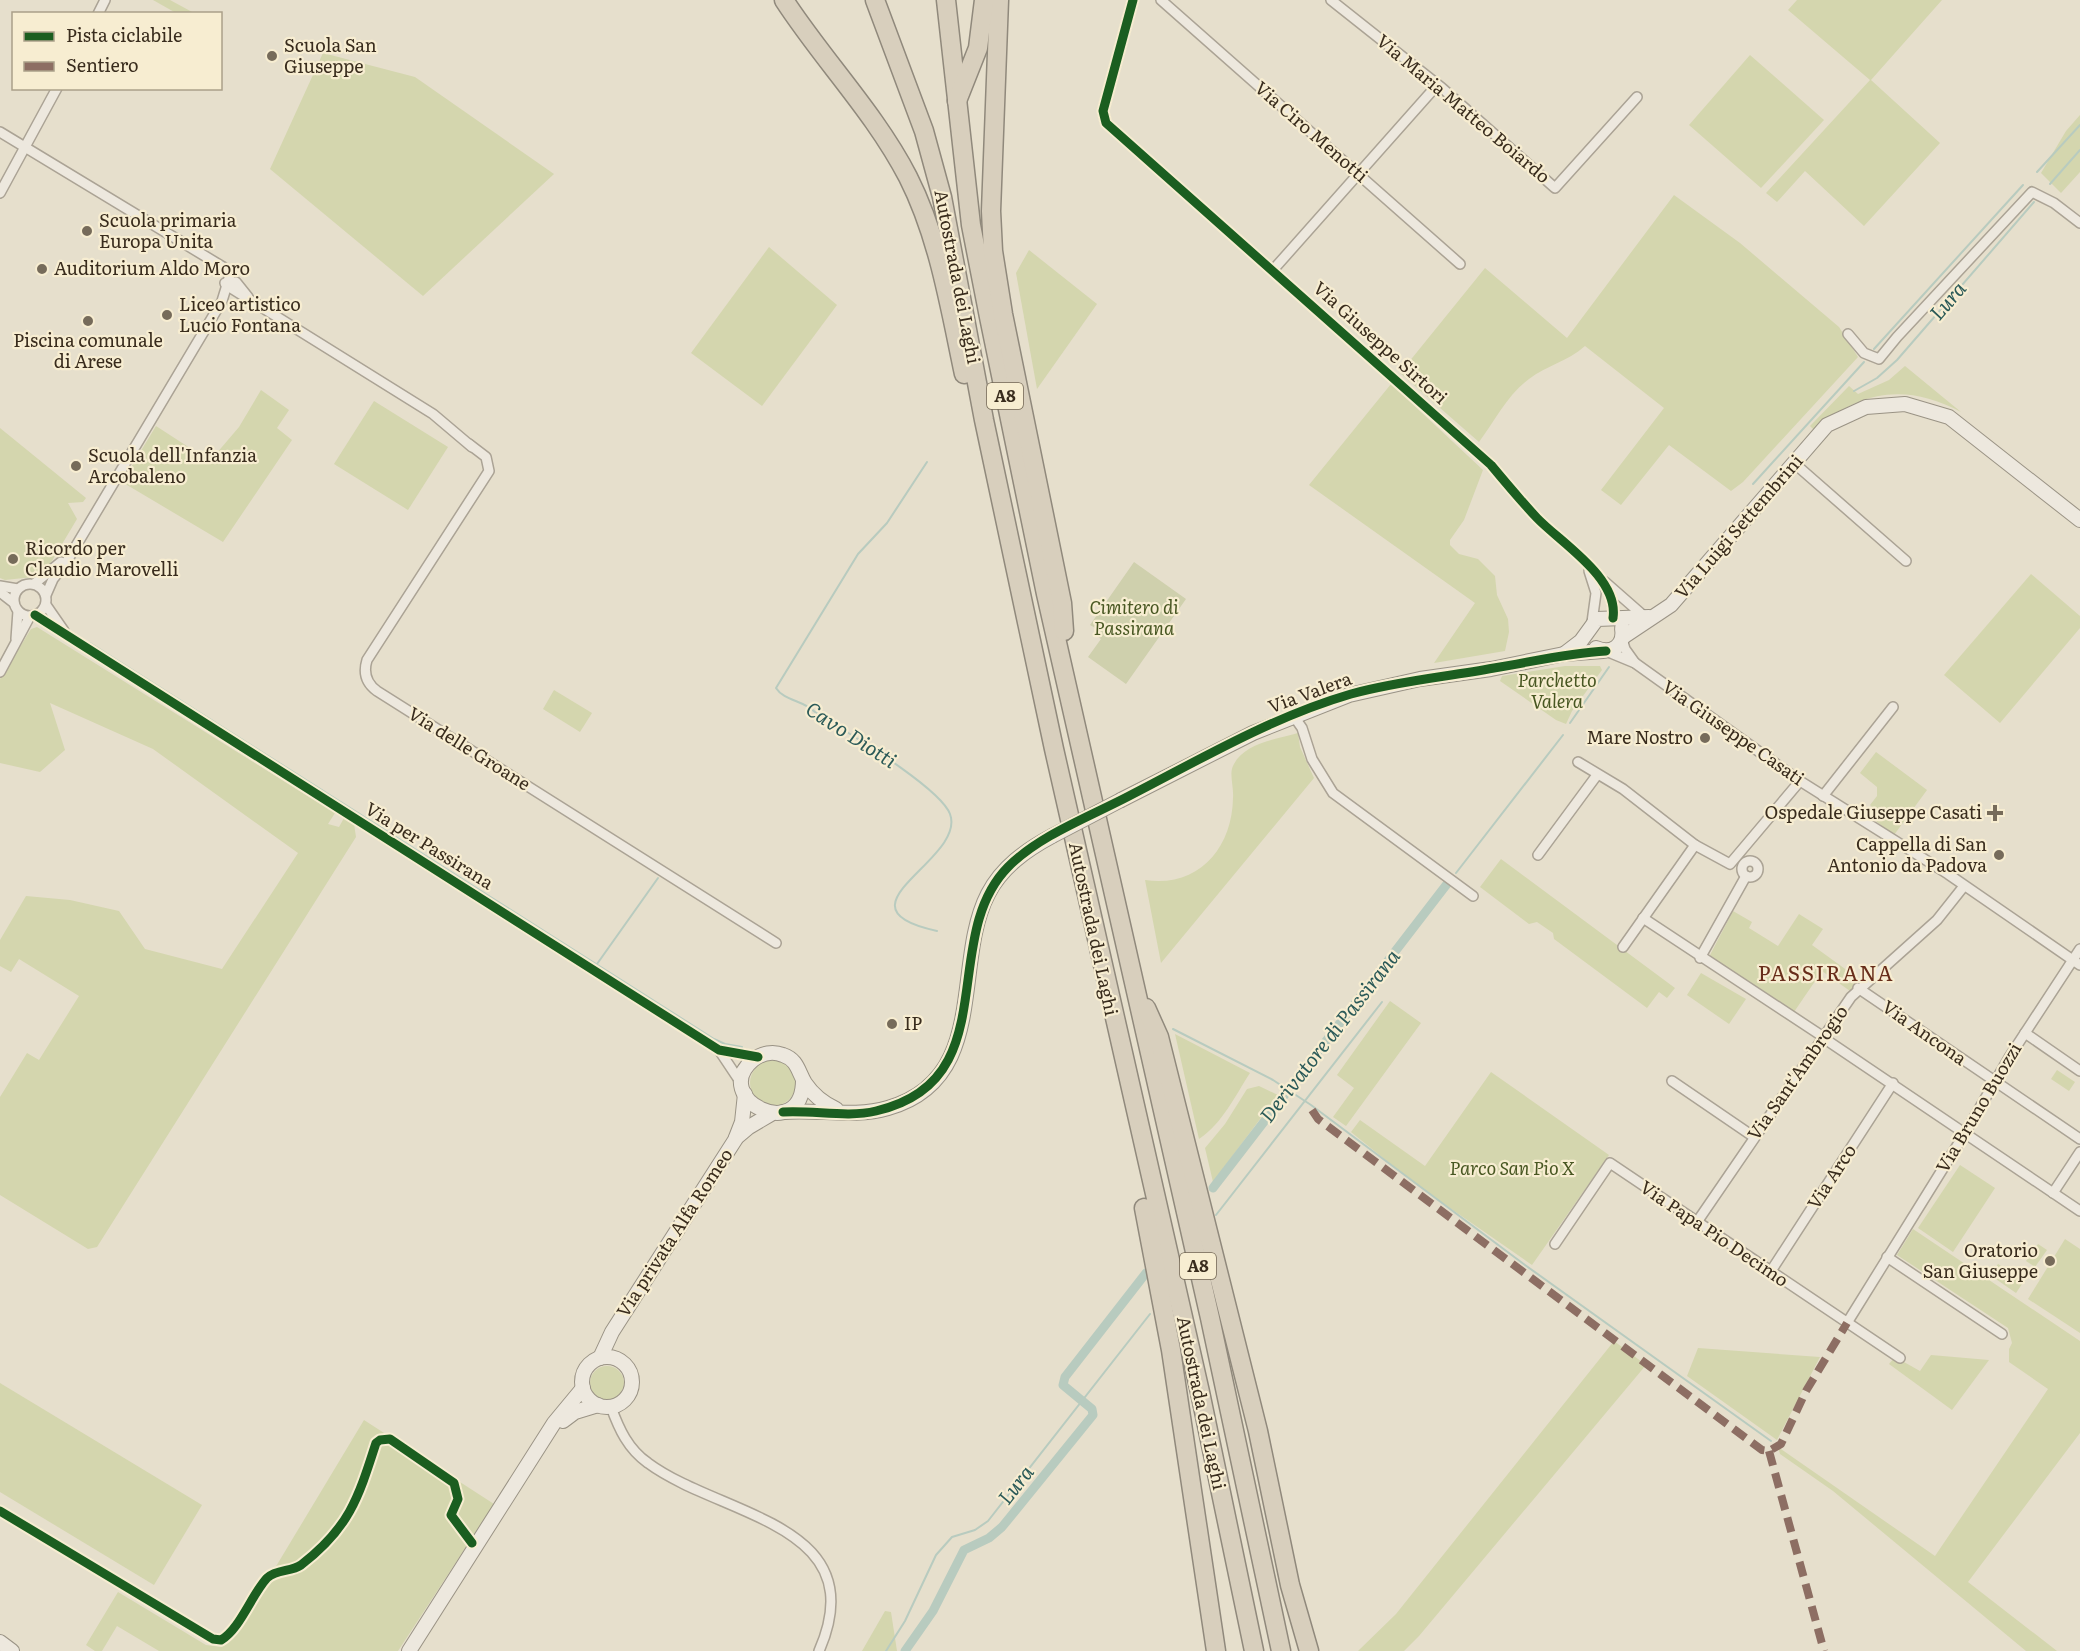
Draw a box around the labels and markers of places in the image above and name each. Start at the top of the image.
place label: Scuola San Giuseppe [284,31,377,79]
marker: Scuola San Giuseppe [265,49,279,63]
place label: Scuola primaria Europa Unita [99,206,237,254]
marker: Scuola primaria Europa Unita [80,224,94,238]
place label: Auditorium Aldo Moro [54,254,250,281]
marker: Auditorium Aldo Moro [35,262,49,276]
place label: Liceo artistico Lucio Fontana [179,290,301,338]
marker: Liceo artistico Lucio Fontana [160,308,174,322]
marker: Piscina comunale di Arese [81,314,95,328]
place label: Piscina comunale di Arese [13,326,163,374]
place label: Scuola dell'Infanzia Arcobaleno [88,441,257,489]
marker: Scuola dell'Infanzia Arcobaleno [69,459,83,473]
place label: Ricordo per Claudio Marovelli [25,534,178,582]
marker: Ricordo per Claudio Marovelli [6,552,20,566]
place label: Mare Nostro [1586,723,1693,750]
marker: Mare Nostro [1698,731,1712,745]
place label: Ospedale Giuseppe Casati [1765,798,1982,825]
marker: Ospedale Giuseppe Casati [1986,804,2004,822]
place label: Cappella di San Antonio da Padova [1827,830,1987,878]
marker: Cappella di San Antonio da Padova [1992,848,2006,862]
place label: IP [904,1009,922,1036]
marker: IP [885,1017,899,1031]
place label: Oratorio San Giuseppe [1923,1236,2038,1284]
marker: Oratorio San Giuseppe [2043,1254,2057,1268]

